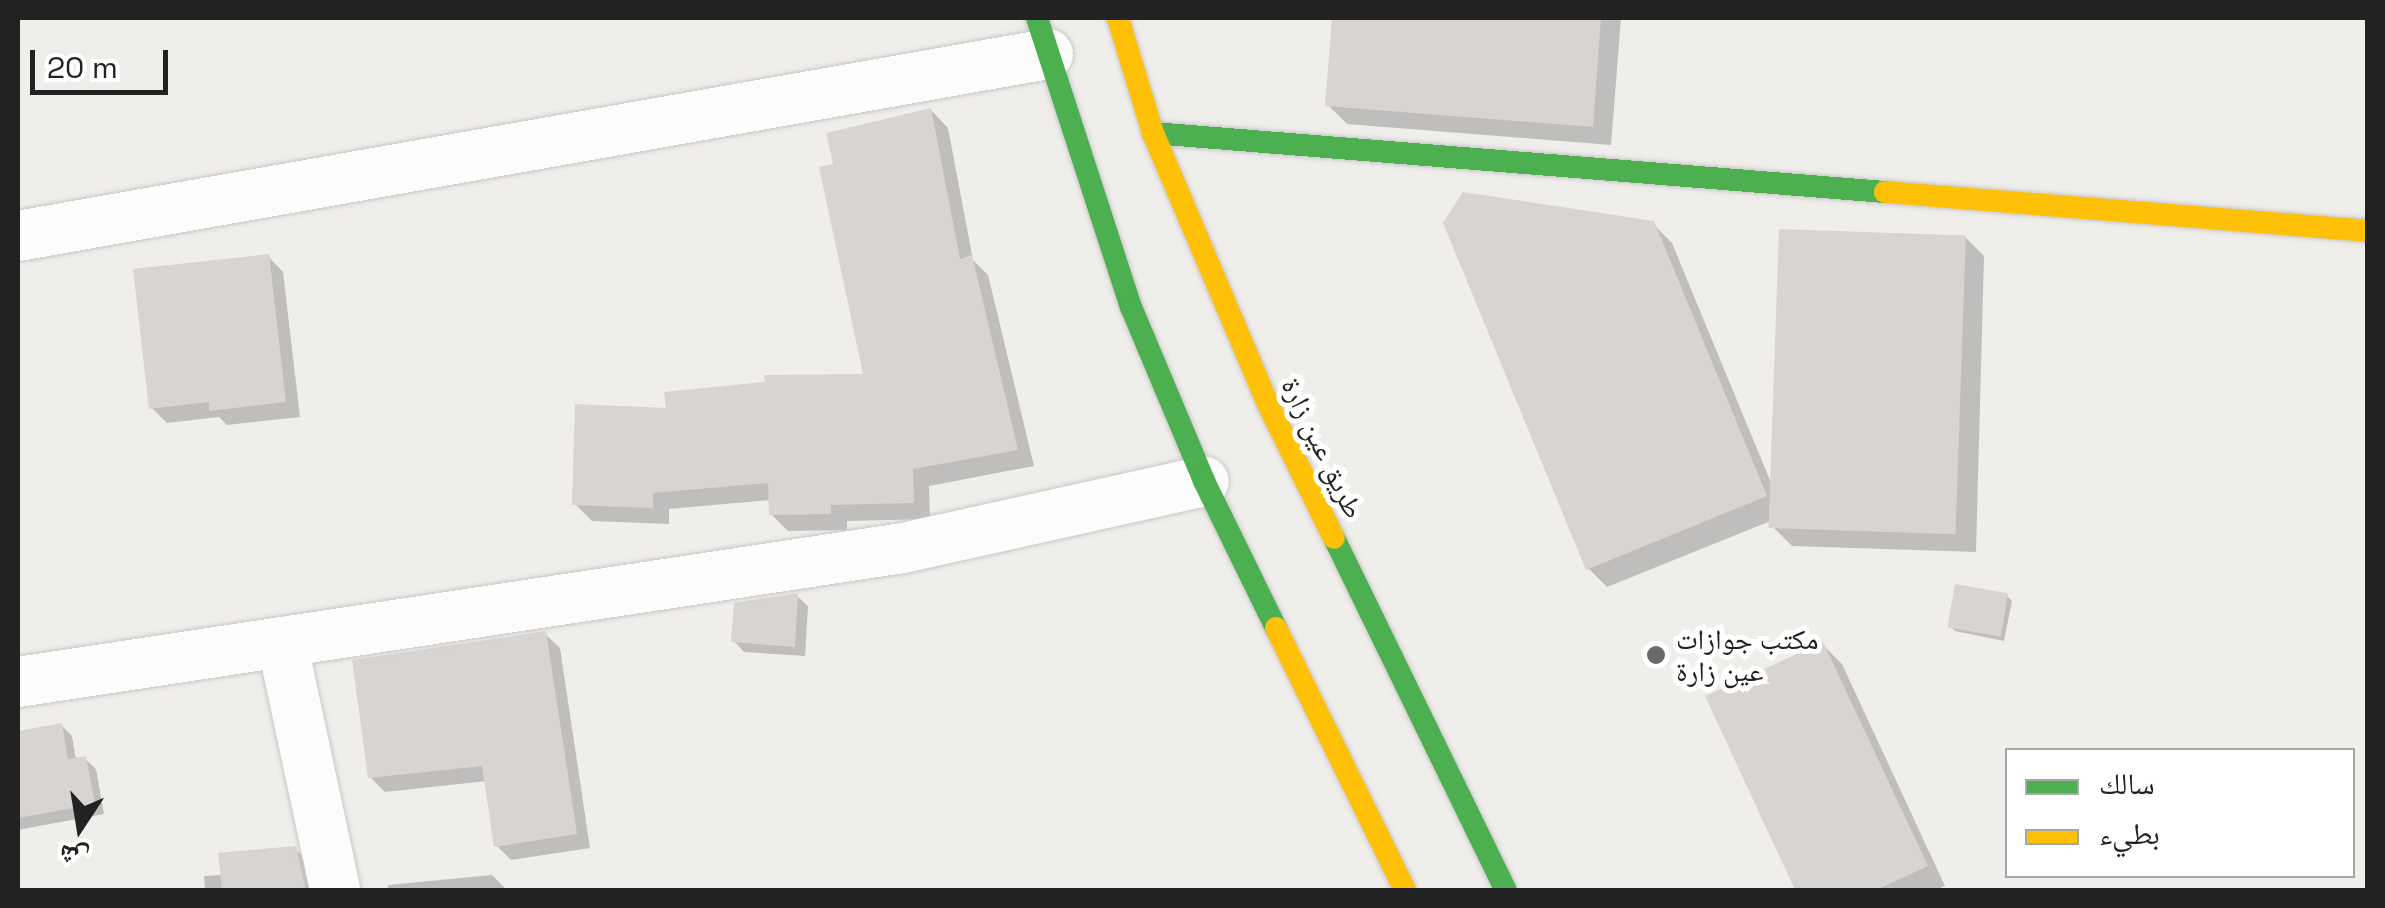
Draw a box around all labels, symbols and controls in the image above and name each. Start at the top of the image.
scale bar [35,30,172,92]
text: 20 m [47,48,118,87]
street label: طريق عين زارة [1275,372,1371,524]
place label: مكتب جوازات عين زارة [1676,622,1818,688]
marker: مكتب جوازات عين زارة [1645,644,1667,666]
legend [2005,748,2355,878]
text: سالك [2099,764,2155,803]
north arrow [30,778,130,878]
text: بطيء [2099,814,2160,853]
text: ش [55,837,92,878]

